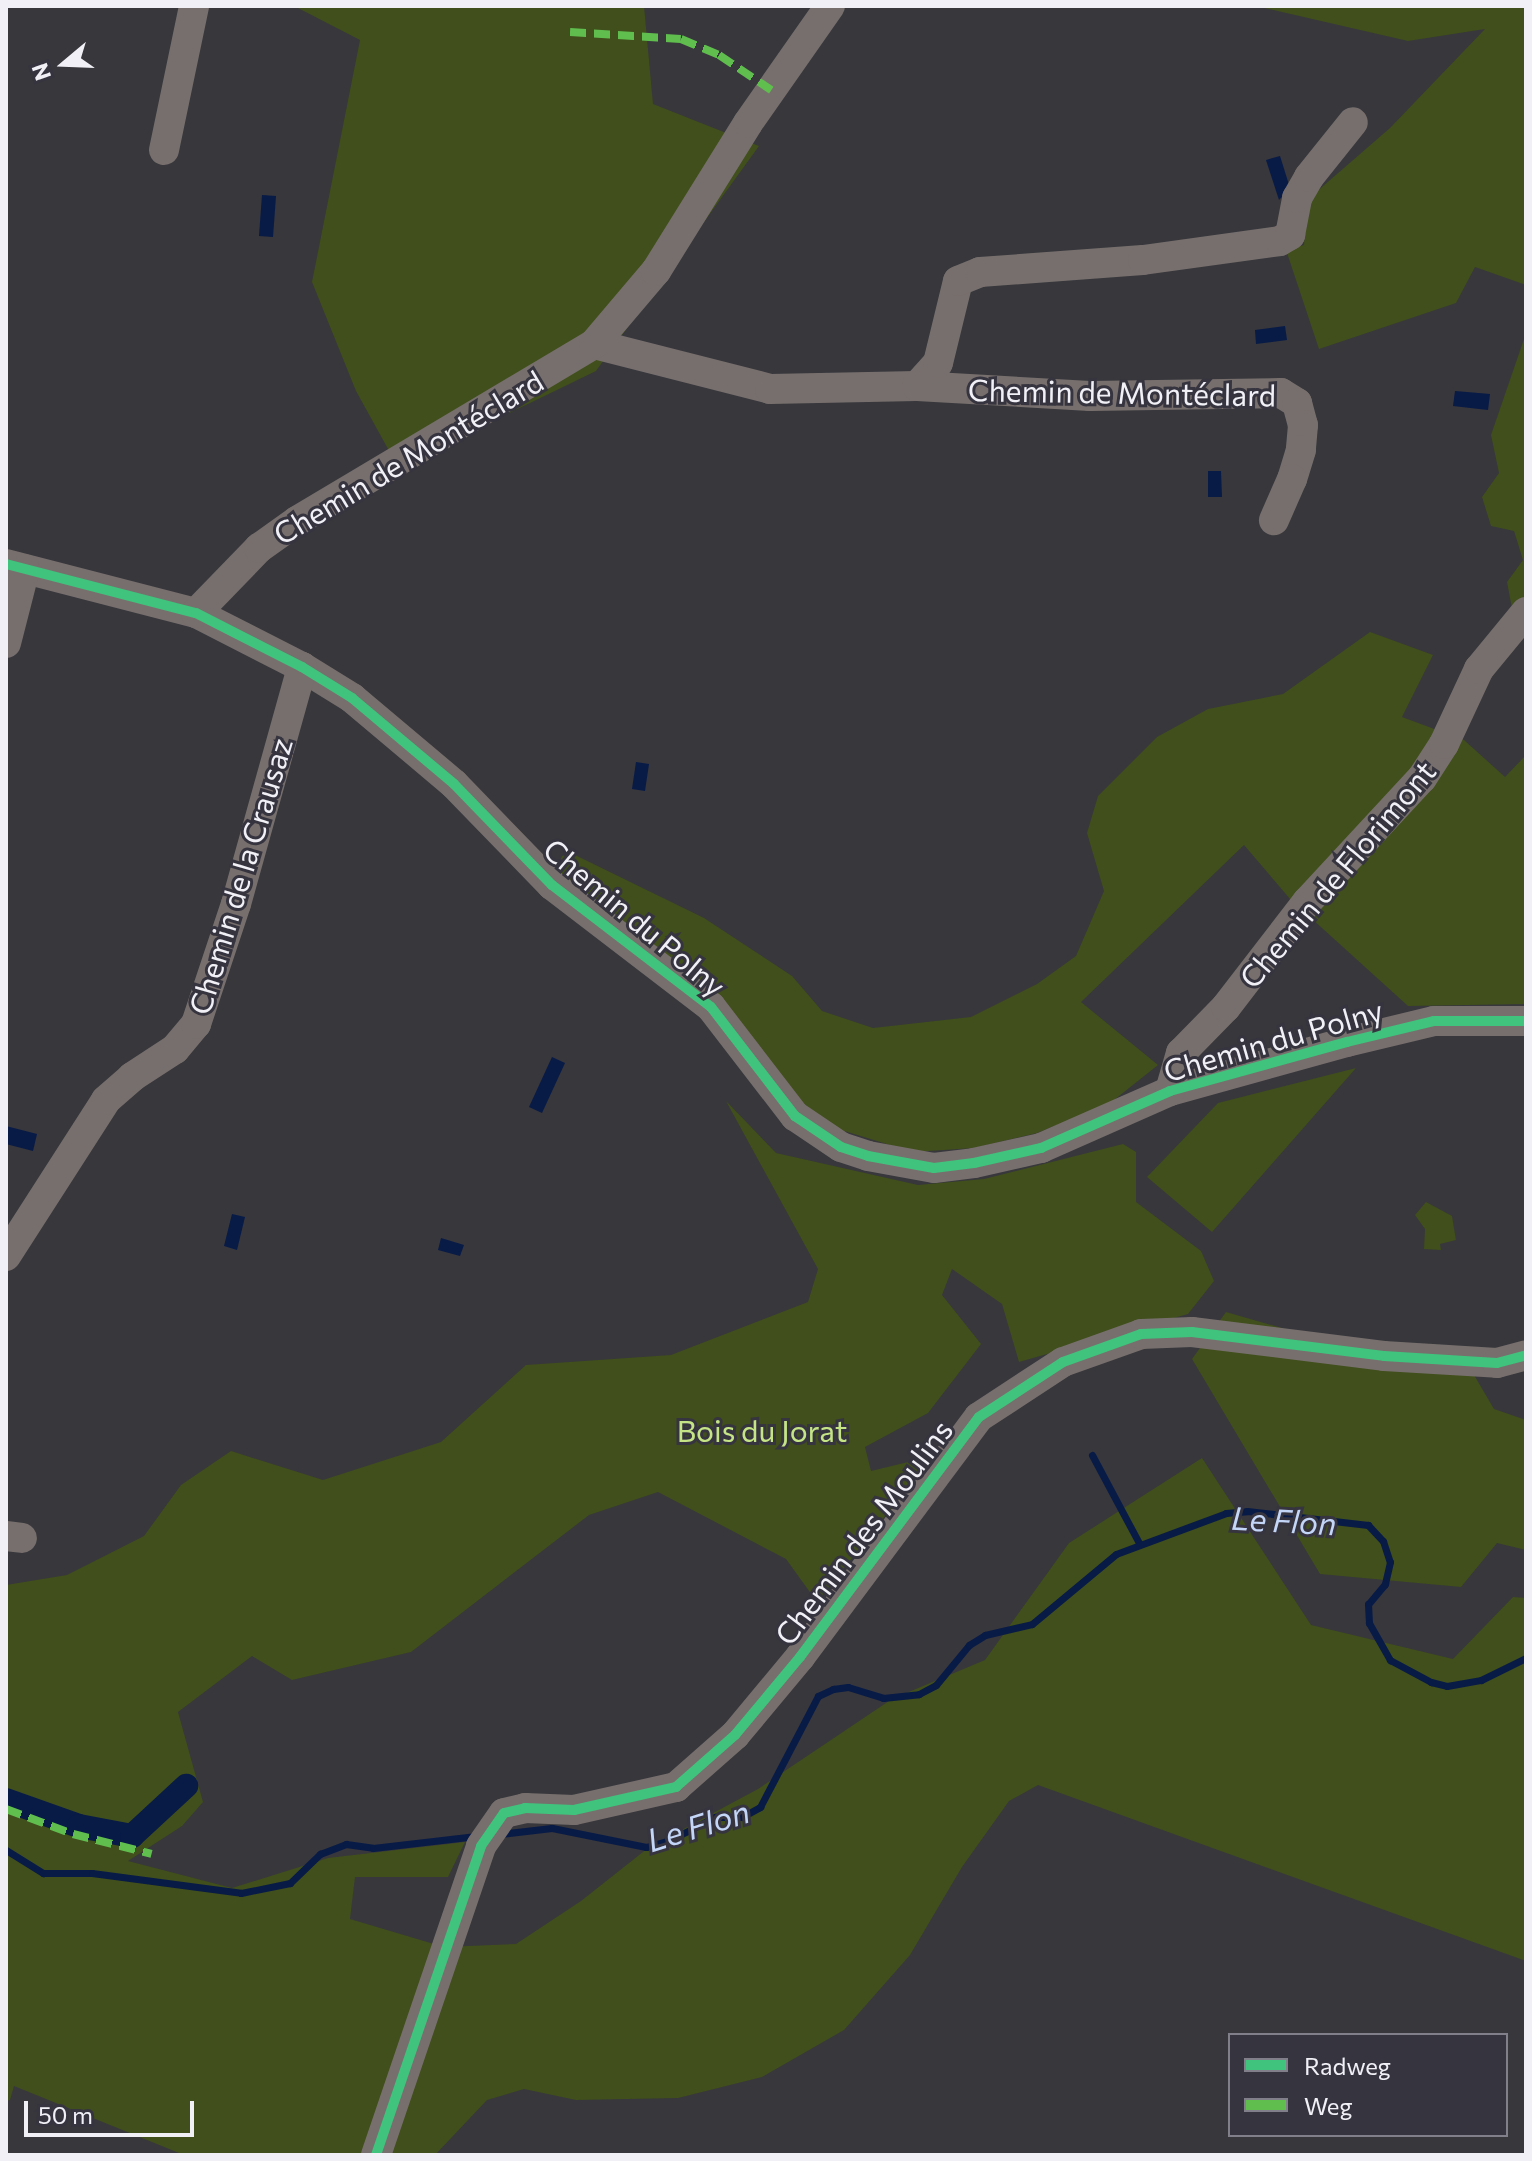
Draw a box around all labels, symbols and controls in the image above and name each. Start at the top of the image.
north arrow [24,24,104,104]
text: N [25,60,56,84]
street label: Chemin de Montéclard [267,362,549,552]
street label: Chemin de Montéclard [968,371,1276,413]
street label: Chemin de la Crausaz [181,733,299,1019]
street label: Chemin de Florimont [1232,753,1442,995]
street label: Chemin du Polny [537,830,733,1004]
street label: Chemin du Polny [1159,991,1387,1089]
park label: Bois du Jorat [677,1412,847,1448]
street label: Chemin des Moulins [767,1412,959,1652]
water label: Le Flon [1230,1498,1338,1542]
water label: Le Flon [642,1791,754,1859]
legend [1228,2033,1508,2137]
text: Radweg [1304,2051,1391,2080]
scale bar [28,2085,198,2135]
text: Weg [1304,2091,1352,2120]
text: 50 m [38,2100,93,2129]

